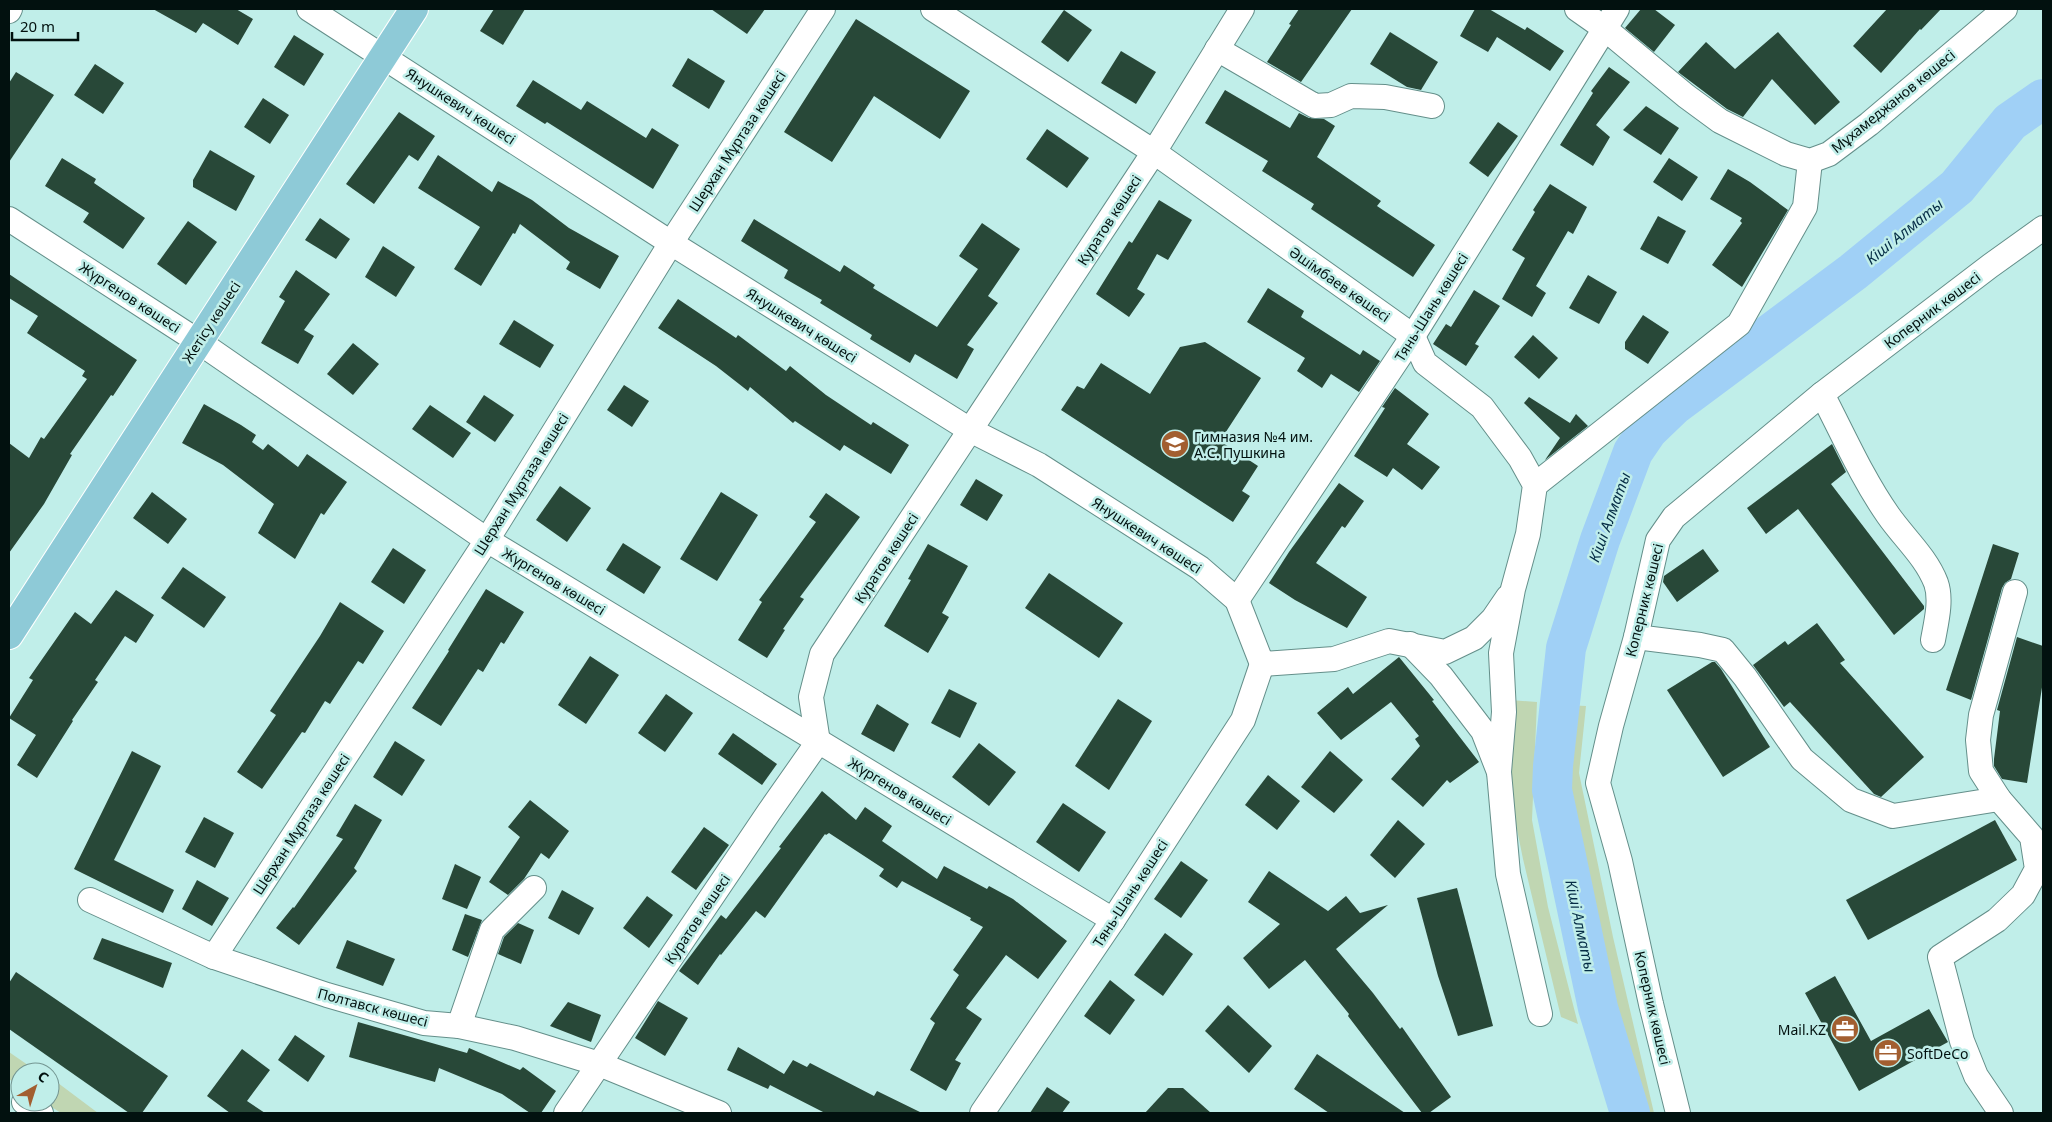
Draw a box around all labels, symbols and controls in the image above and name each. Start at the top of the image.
scale bar [12,10,79,42]
text: 20 m [20,16,55,36]
street label: Мұхамеджанов көшесі [1827,45,1959,157]
street label: Янушкевич көшесі [403,63,519,149]
street label: Шерхан Мұртаза көшесі [684,67,790,215]
street label: Куратов көшесі [1073,171,1145,269]
water label: Кіші Алматы [1861,194,1947,268]
street label: Әшімбаев көшесі [1286,242,1394,326]
street label: Тянь-Шань көшесі [1390,249,1472,365]
street label: Жүргенов көшесі [76,257,184,337]
street label: Коперник көшесі [1880,267,1984,353]
street label: Жетісу көшесі [177,277,245,367]
street label: Янушкевич көшесі [743,283,861,367]
street label: Шерхан Мұртаза көшесі [469,409,573,559]
place label: Гимназия №4 им. А.С. Пушкина [1194,427,1313,462]
school or university icon: Гимназия №4 им. А.С. Пушкина [1160,429,1190,459]
water label: Кіші Алматы [1584,469,1634,565]
street label: Янушкевич көшесі [1089,492,1205,578]
street label: Куратов көшесі [850,509,922,607]
street label: Коперник көшесі [1621,541,1667,659]
street label: Жүргенов көшесі [499,543,609,619]
street label: Шерхан Мұртаза көшесі [248,750,354,898]
street label: Жүргенов көшесі [845,753,955,829]
street label: Тянь-Шань көшесі [1088,836,1172,950]
street label: Куратов көшесі [660,870,734,968]
water label: Кіші Алматы [1561,878,1601,974]
street label: Коперник көшесі [1631,949,1675,1067]
street label: Полтавск көшесі [316,983,430,1031]
office icon: Mail.KZ [1830,1014,1860,1044]
place label: Mail.KZ [1778,1020,1826,1039]
office icon: SoftDeCo [1873,1038,1903,1068]
place label: SoftDeCo [1907,1044,1968,1063]
north arrow [10,1062,60,1112]
text: С [34,1066,53,1087]

